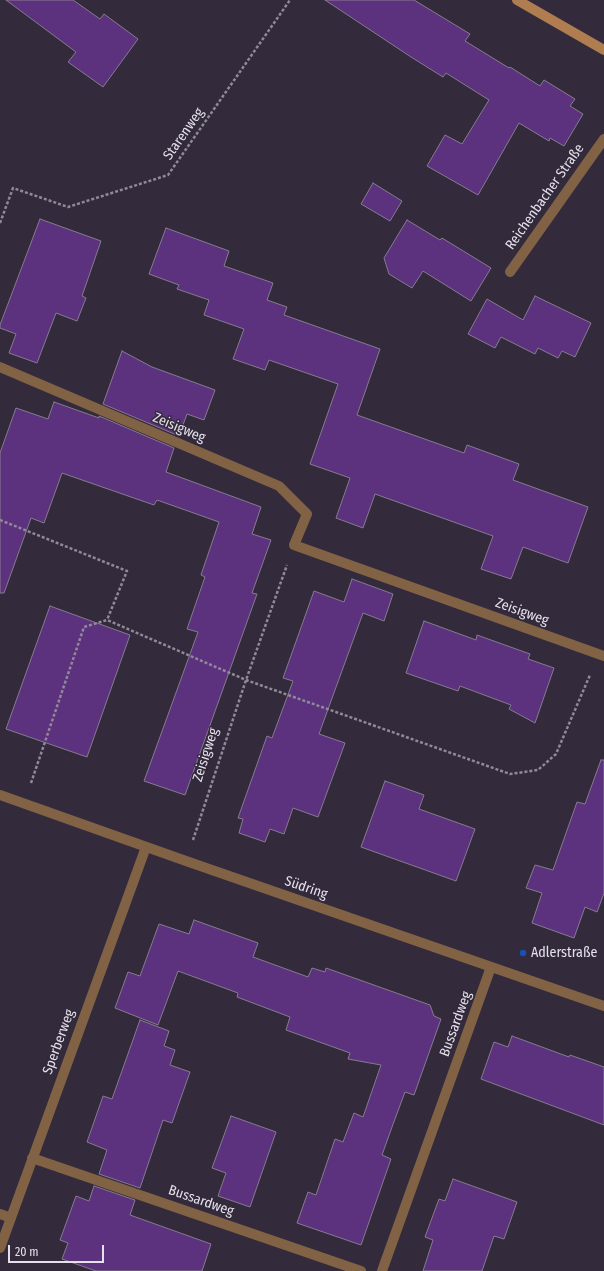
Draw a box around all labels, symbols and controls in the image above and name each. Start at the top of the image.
street label: Starenweg [160,105,208,163]
street label: Reichenbacher Straße [502,141,588,253]
street label: Zeisigweg [150,409,208,447]
street label: Zeisigweg [493,595,551,629]
street label: Zeisigweg [189,726,223,784]
street label: Südring [282,873,330,903]
place label: Adlerstraße [531,945,597,961]
marker: Adlerstraße [518,948,528,958]
street label: Bussardweg [436,989,476,1059]
street label: Sperberweg [39,1007,79,1077]
street label: Bussardweg [166,1182,236,1220]
scale bar [10,1237,106,1263]
text: 20 m [15,1245,39,1259]

